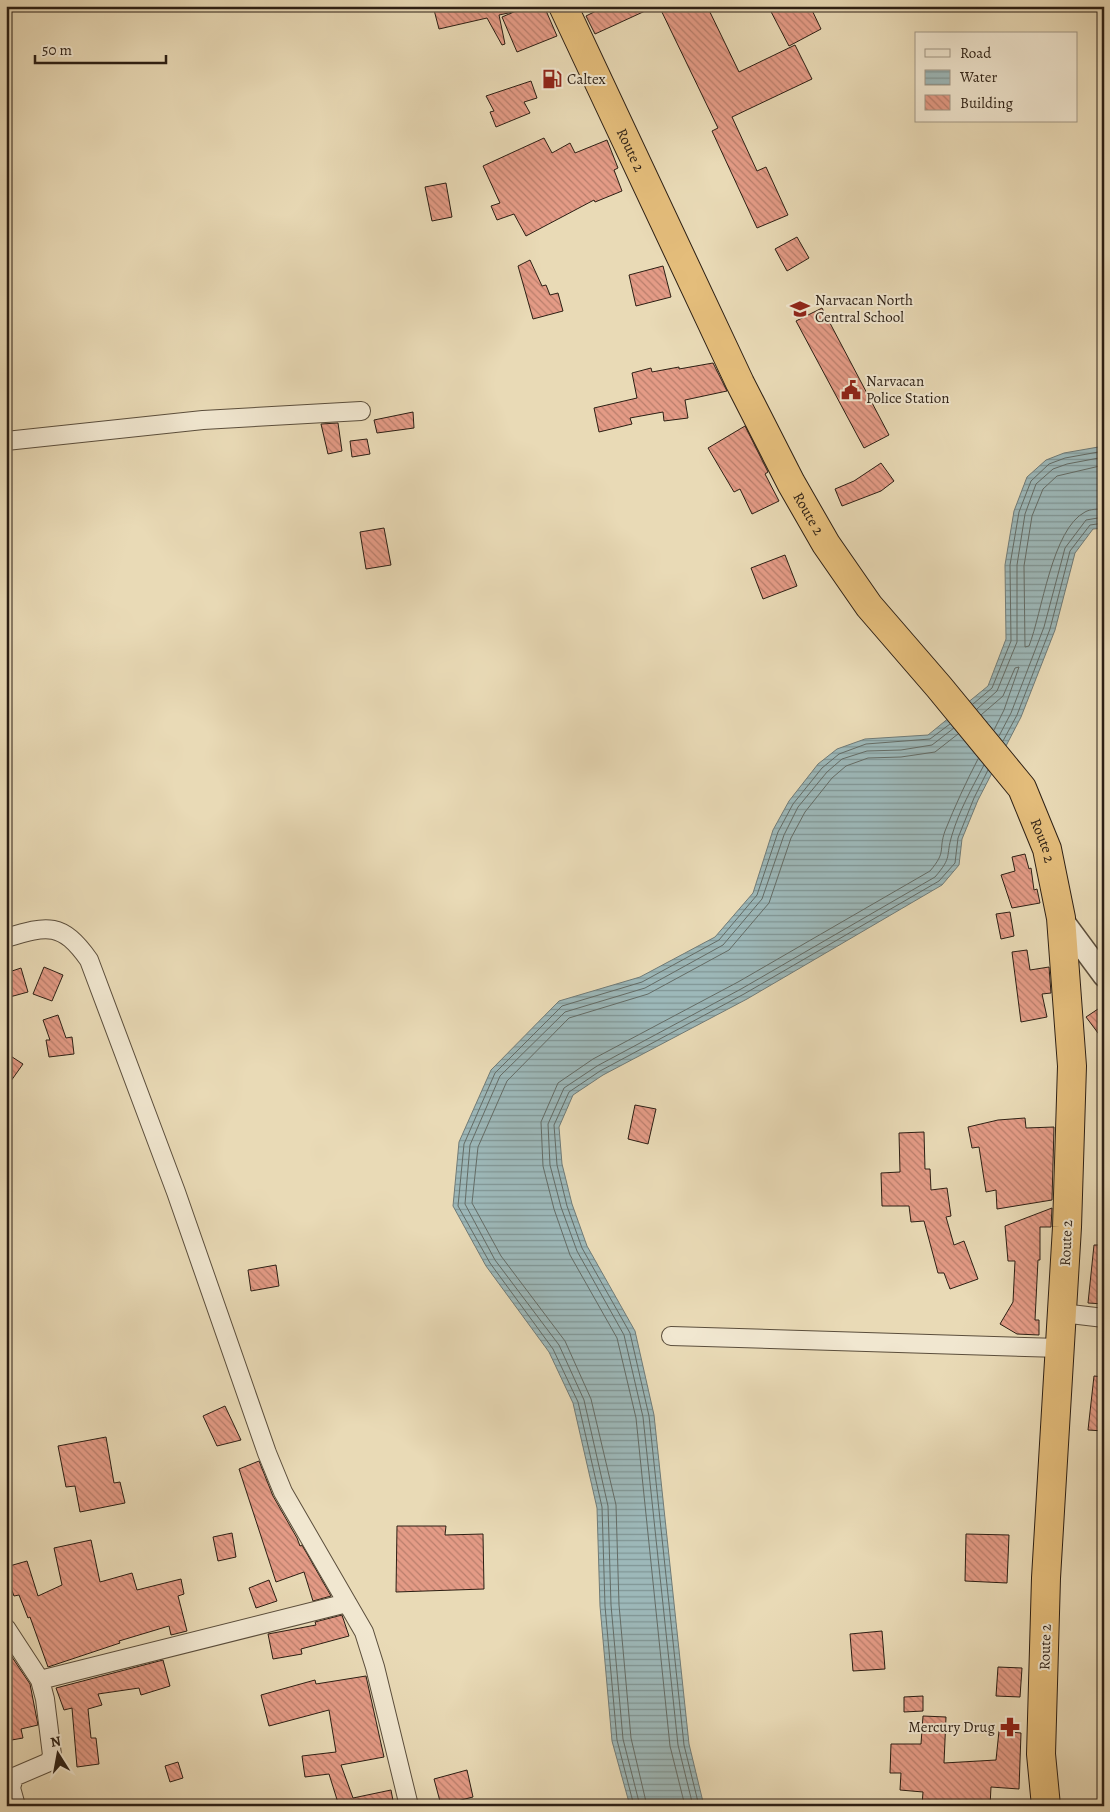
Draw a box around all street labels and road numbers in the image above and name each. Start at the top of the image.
street label: Route 2 [612,125,649,175]
street label: Route 2 [788,489,829,539]
street label: Route 2 [1025,815,1060,865]
street label: Route 2 [1055,1219,1077,1267]
street label: Route 2 [1034,1624,1056,1670]

